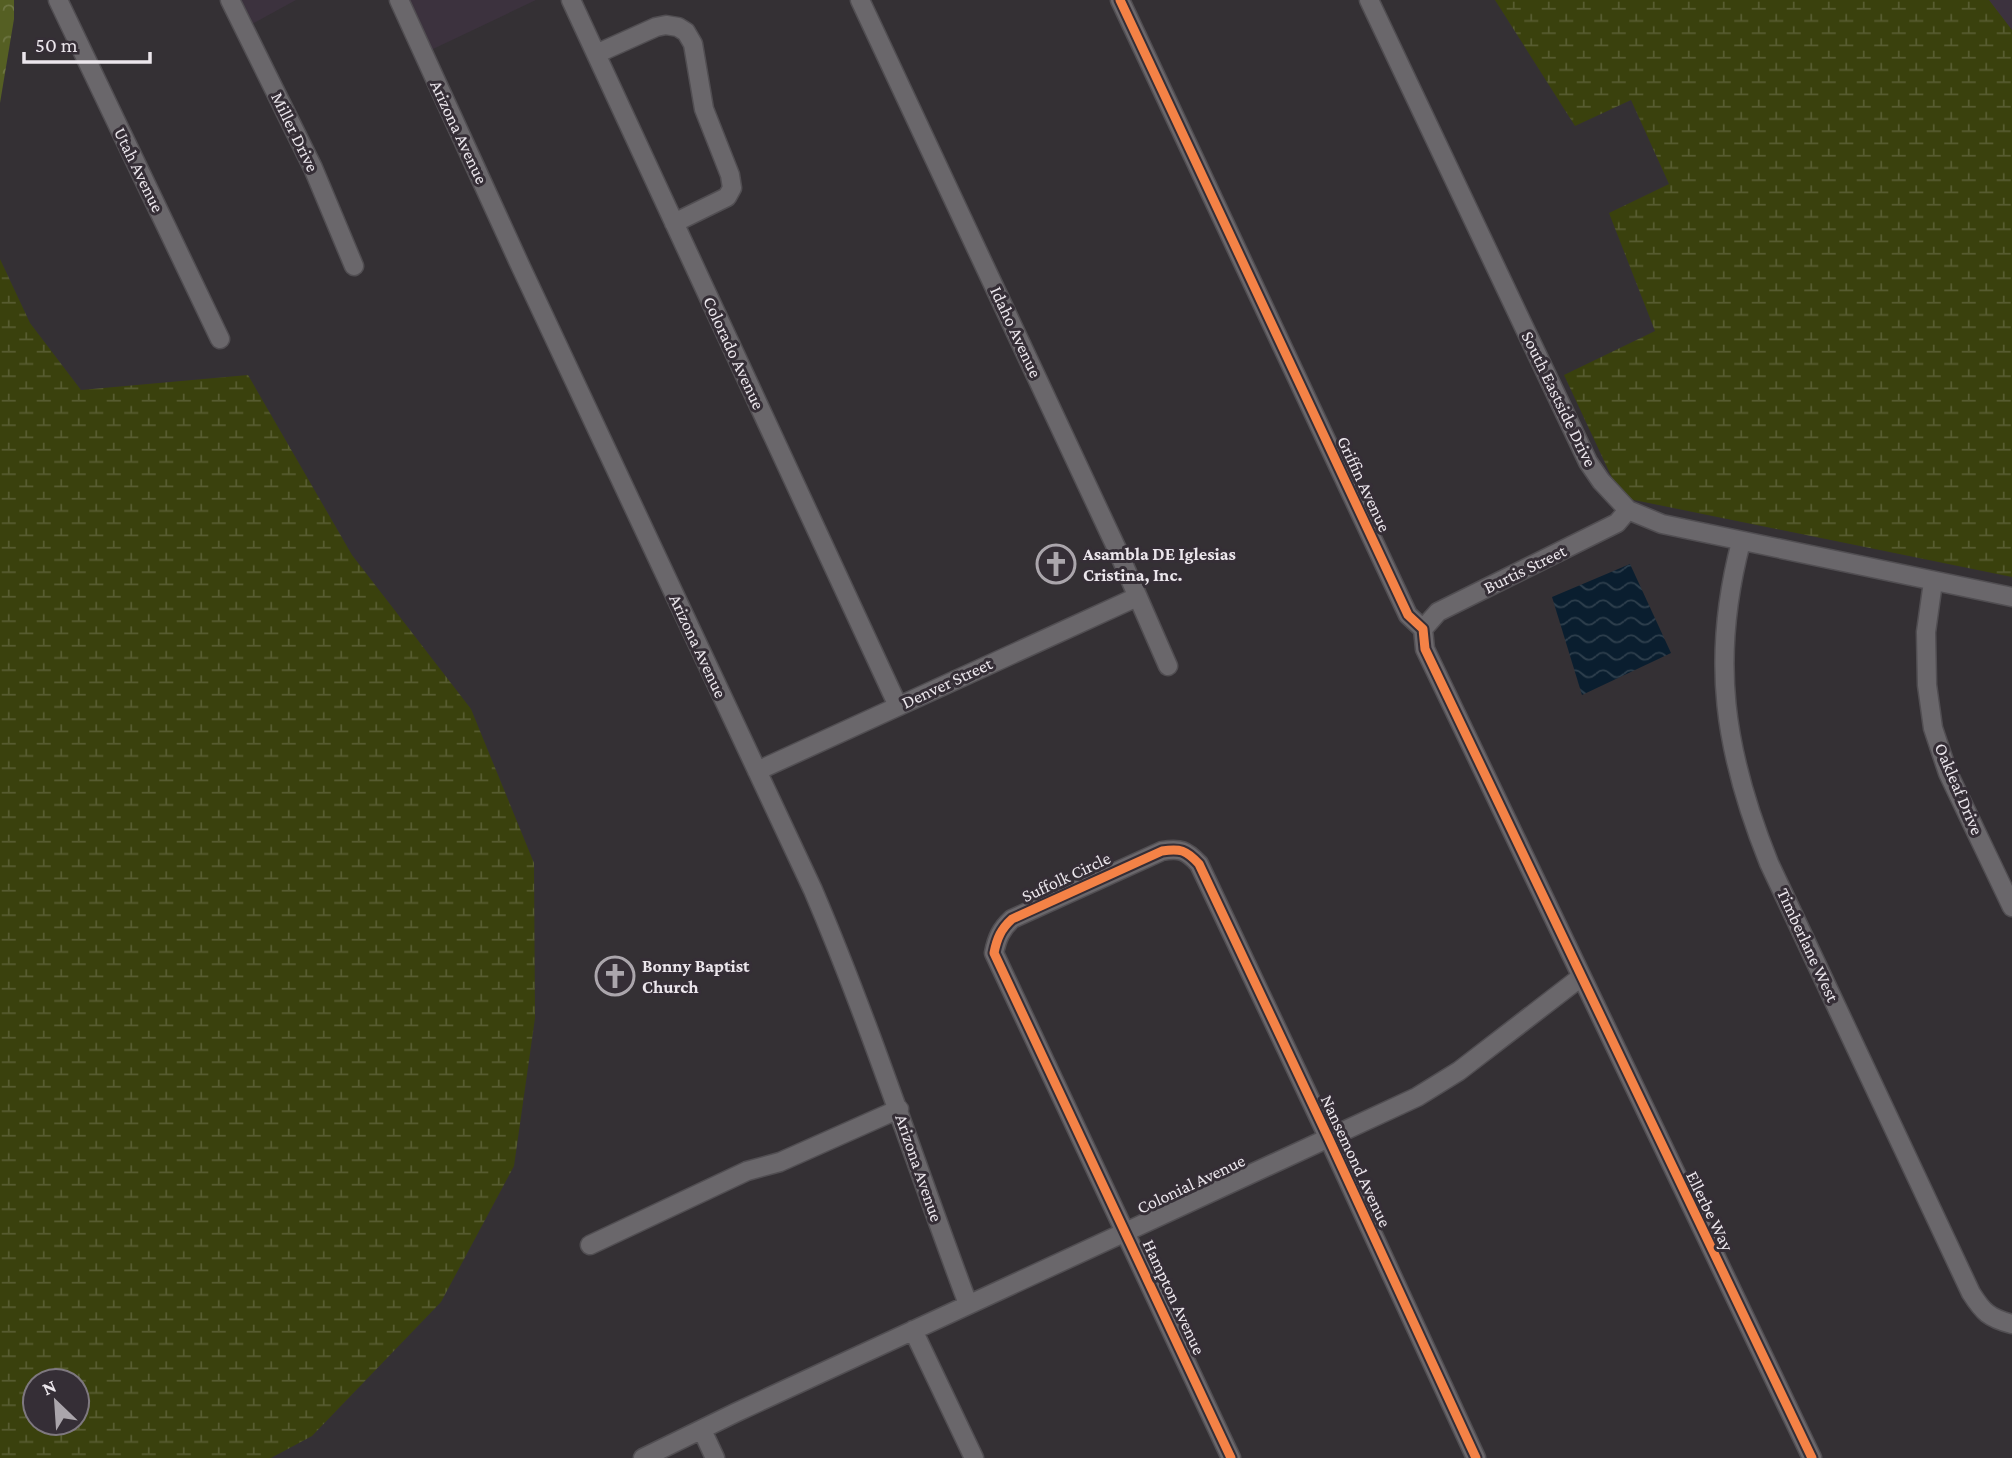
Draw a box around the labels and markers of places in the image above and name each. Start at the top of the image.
church icon: Asambla DE Iglesias Cristina, Inc. [1035,543,1077,585]
place label: Asambla DE Iglesias Cristina, Inc. [1082,544,1236,585]
church icon: Bonny Baptist Church [594,955,636,997]
place label: Bonny Baptist Church [642,956,750,997]

